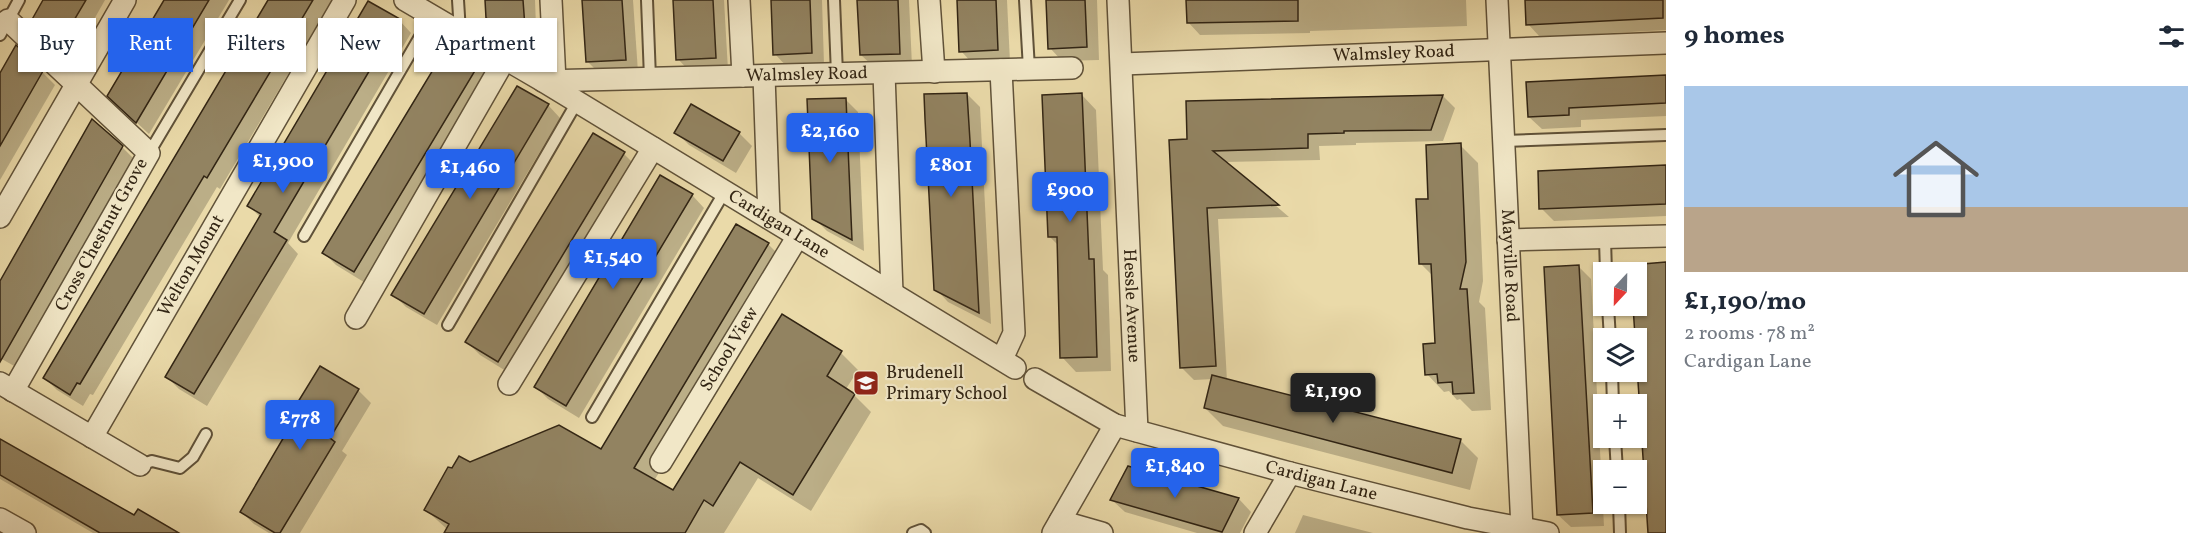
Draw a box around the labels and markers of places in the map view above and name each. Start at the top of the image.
pin: £2,160 [781,113,879,164]
pin: £1,900 [234,143,332,194]
pin: £801 [915,147,987,198]
pin: £1,460 [421,149,519,200]
pin: £900 [1034,172,1106,223]
pin: £1,540 [564,239,662,290]
place label: Brudenell Primary School [886,361,1007,407]
school or university icon: Brudenell Primary School [851,368,881,398]
pin: £1,190 [1284,373,1382,424]
pin: £778 [264,400,336,451]
pin: £1,840 [1126,448,1224,499]

